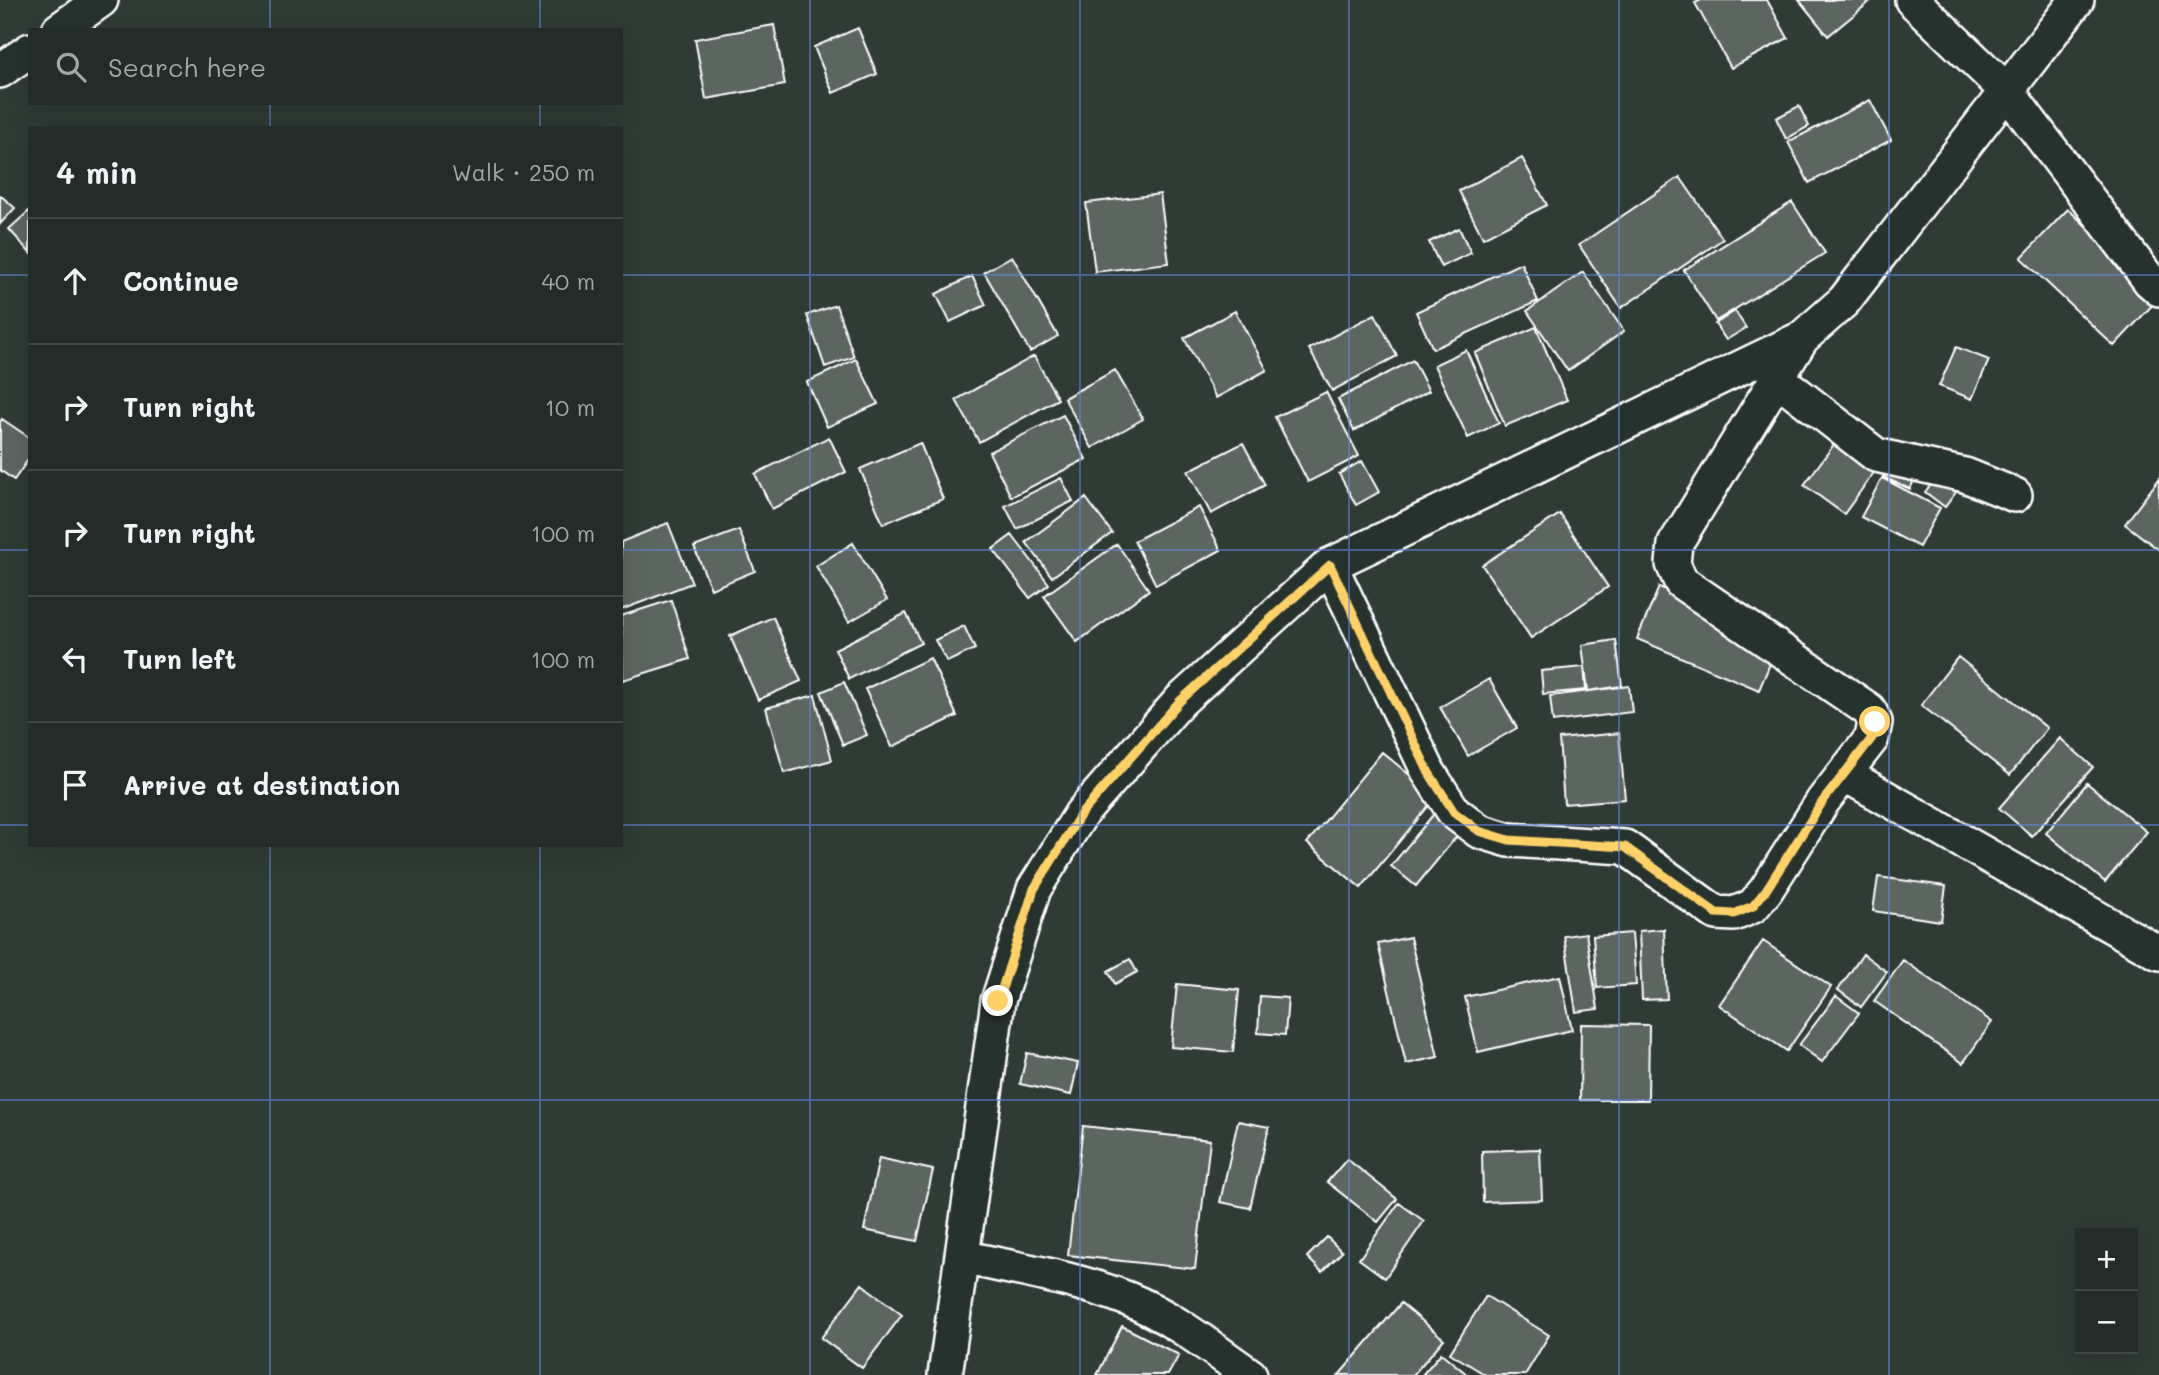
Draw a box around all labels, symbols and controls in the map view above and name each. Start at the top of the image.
search box [28,28,623,105]
icon: search [52,48,90,86]
text: Search here [108,50,266,84]
text: 4 min [56,152,137,192]
text: Walk · 250 m [452,157,595,187]
icon: ahead [56,262,94,300]
text: Continue [123,264,239,298]
text: 40 m [542,266,595,296]
icon: right [56,388,94,426]
text: Turn right [123,390,256,424]
text: 10 m [545,392,595,422]
icon: right [56,514,94,552]
text: Turn right [123,516,256,550]
text: 100 m [531,518,595,548]
icon: left [56,640,94,678]
text: Turn left [123,642,236,676]
text: 100 m [531,644,595,674]
route start [1859,706,1890,737]
icon: arrive [56,766,94,804]
text: Arrive at destination [123,768,400,802]
route end [982,985,1013,1016]
map controls [2075,1228,2138,1354]
button: + [2075,1228,2138,1291]
button: − [2075,1291,2138,1354]

